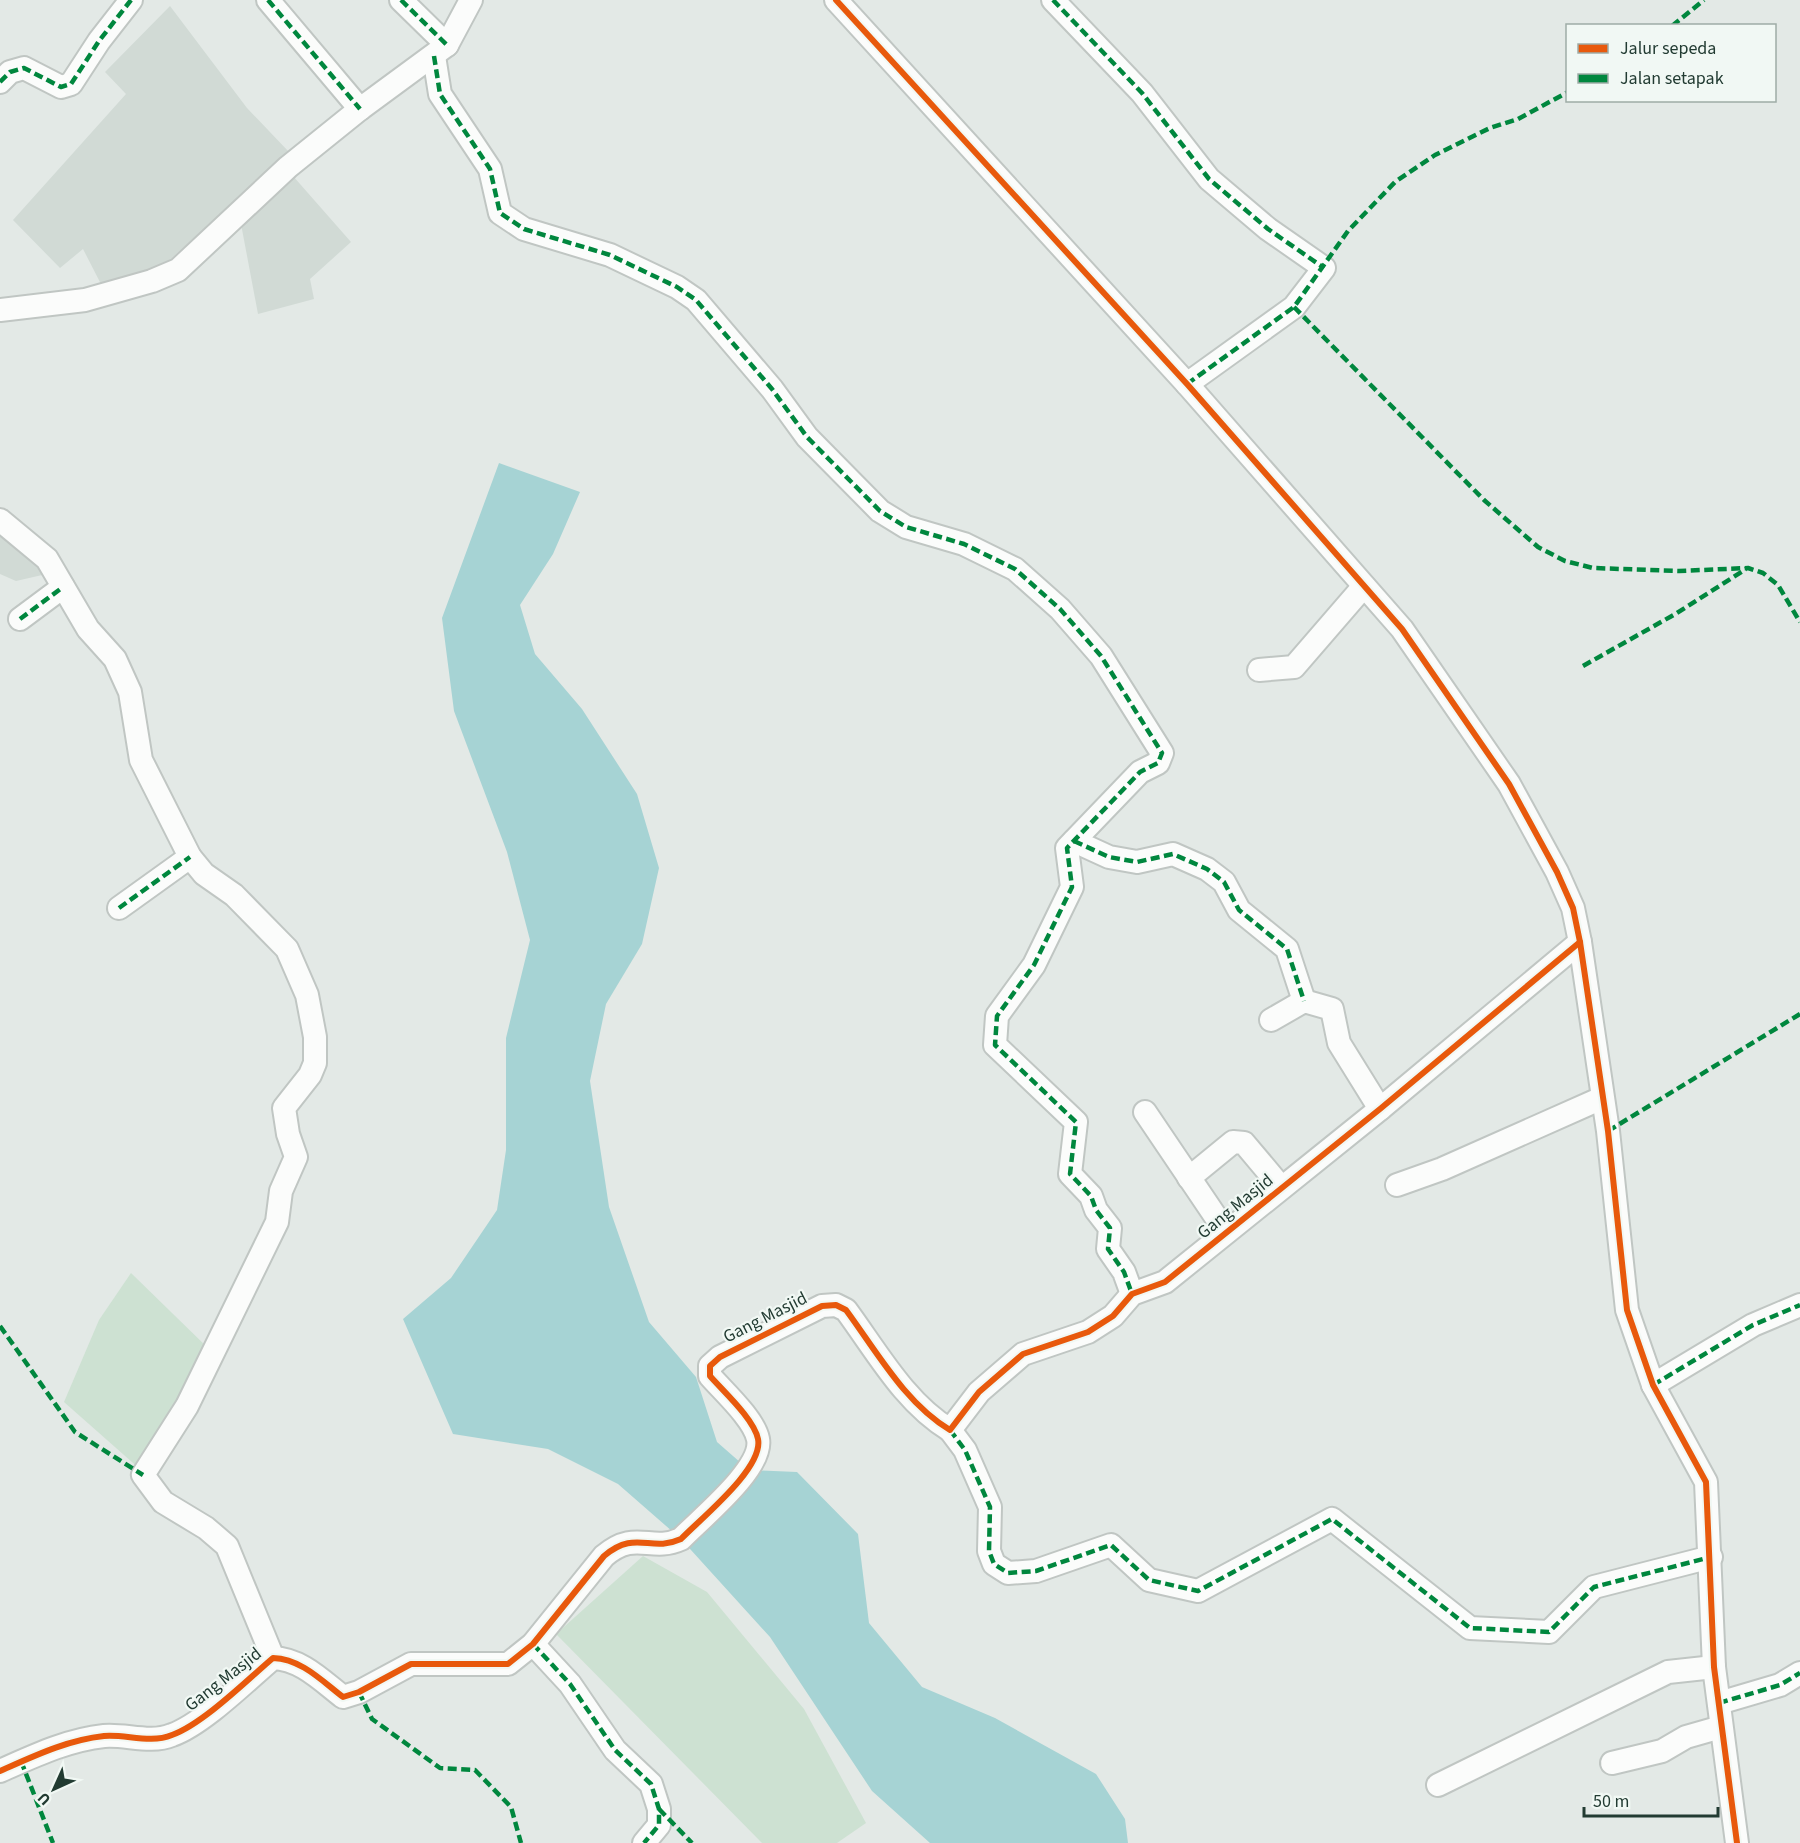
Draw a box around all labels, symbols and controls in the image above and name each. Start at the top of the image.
legend [1566,24,1776,102]
text: Jalur sepeda [1620,36,1716,61]
text: Jalan setapak [1620,66,1724,91]
street label: Gang Masjid [1192,1168,1279,1245]
street label: Gang Masjid [719,1286,812,1349]
street label: Gang Masjid [180,1641,267,1717]
north arrow [24,1759,84,1819]
scale bar [1584,1780,1718,1818]
text: U [33,1787,56,1810]
text: 50 m [1593,1789,1629,1814]

